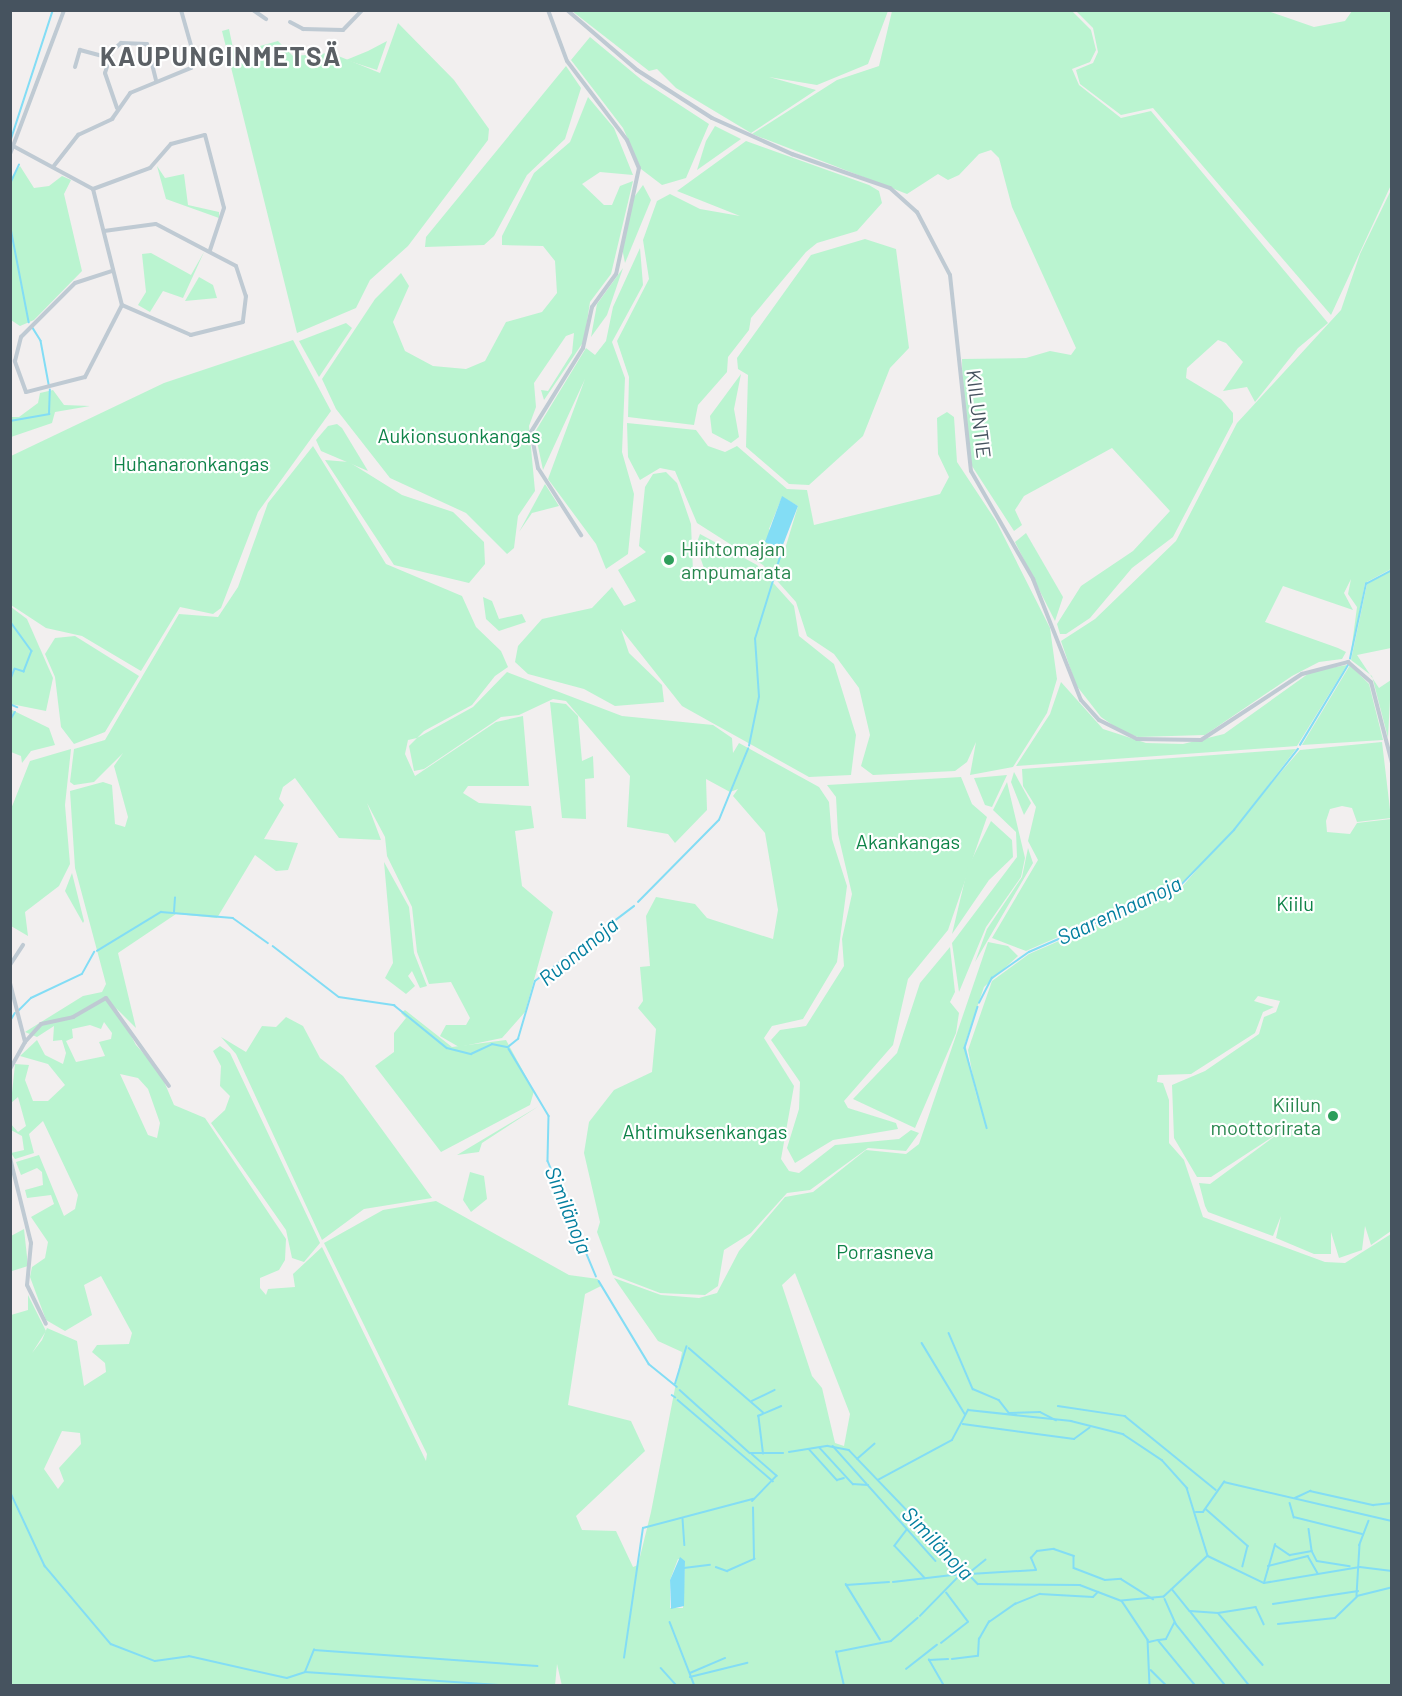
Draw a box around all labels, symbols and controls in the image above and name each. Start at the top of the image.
district label: KAUPUNGINMETSÄ [100,40,342,72]
street label: KIILUNTIE [962,368,996,460]
park label: Aukionsuonkangas [377,423,541,447]
park label: Huhanaronkangas [113,451,269,475]
place label: Hiihtomajan ampumarata [681,536,791,583]
marker: Hiihtomajan ampumarata [662,553,676,567]
park label: Akankangas [856,829,960,853]
water label: Saarenhaanoja [1053,870,1185,950]
park label: Kiilu [1276,891,1314,915]
water label: Ruonanoja [533,911,623,991]
place label: Kiilun moottorirata [1211,1092,1321,1139]
marker: Kiilun moottorirata [1326,1109,1340,1123]
park label: Ahtimuksenkangas [623,1119,787,1143]
water label: Similänoja [540,1162,598,1258]
park label: Porrasneva [836,1239,934,1263]
water label: Similänoja [897,1501,979,1585]

